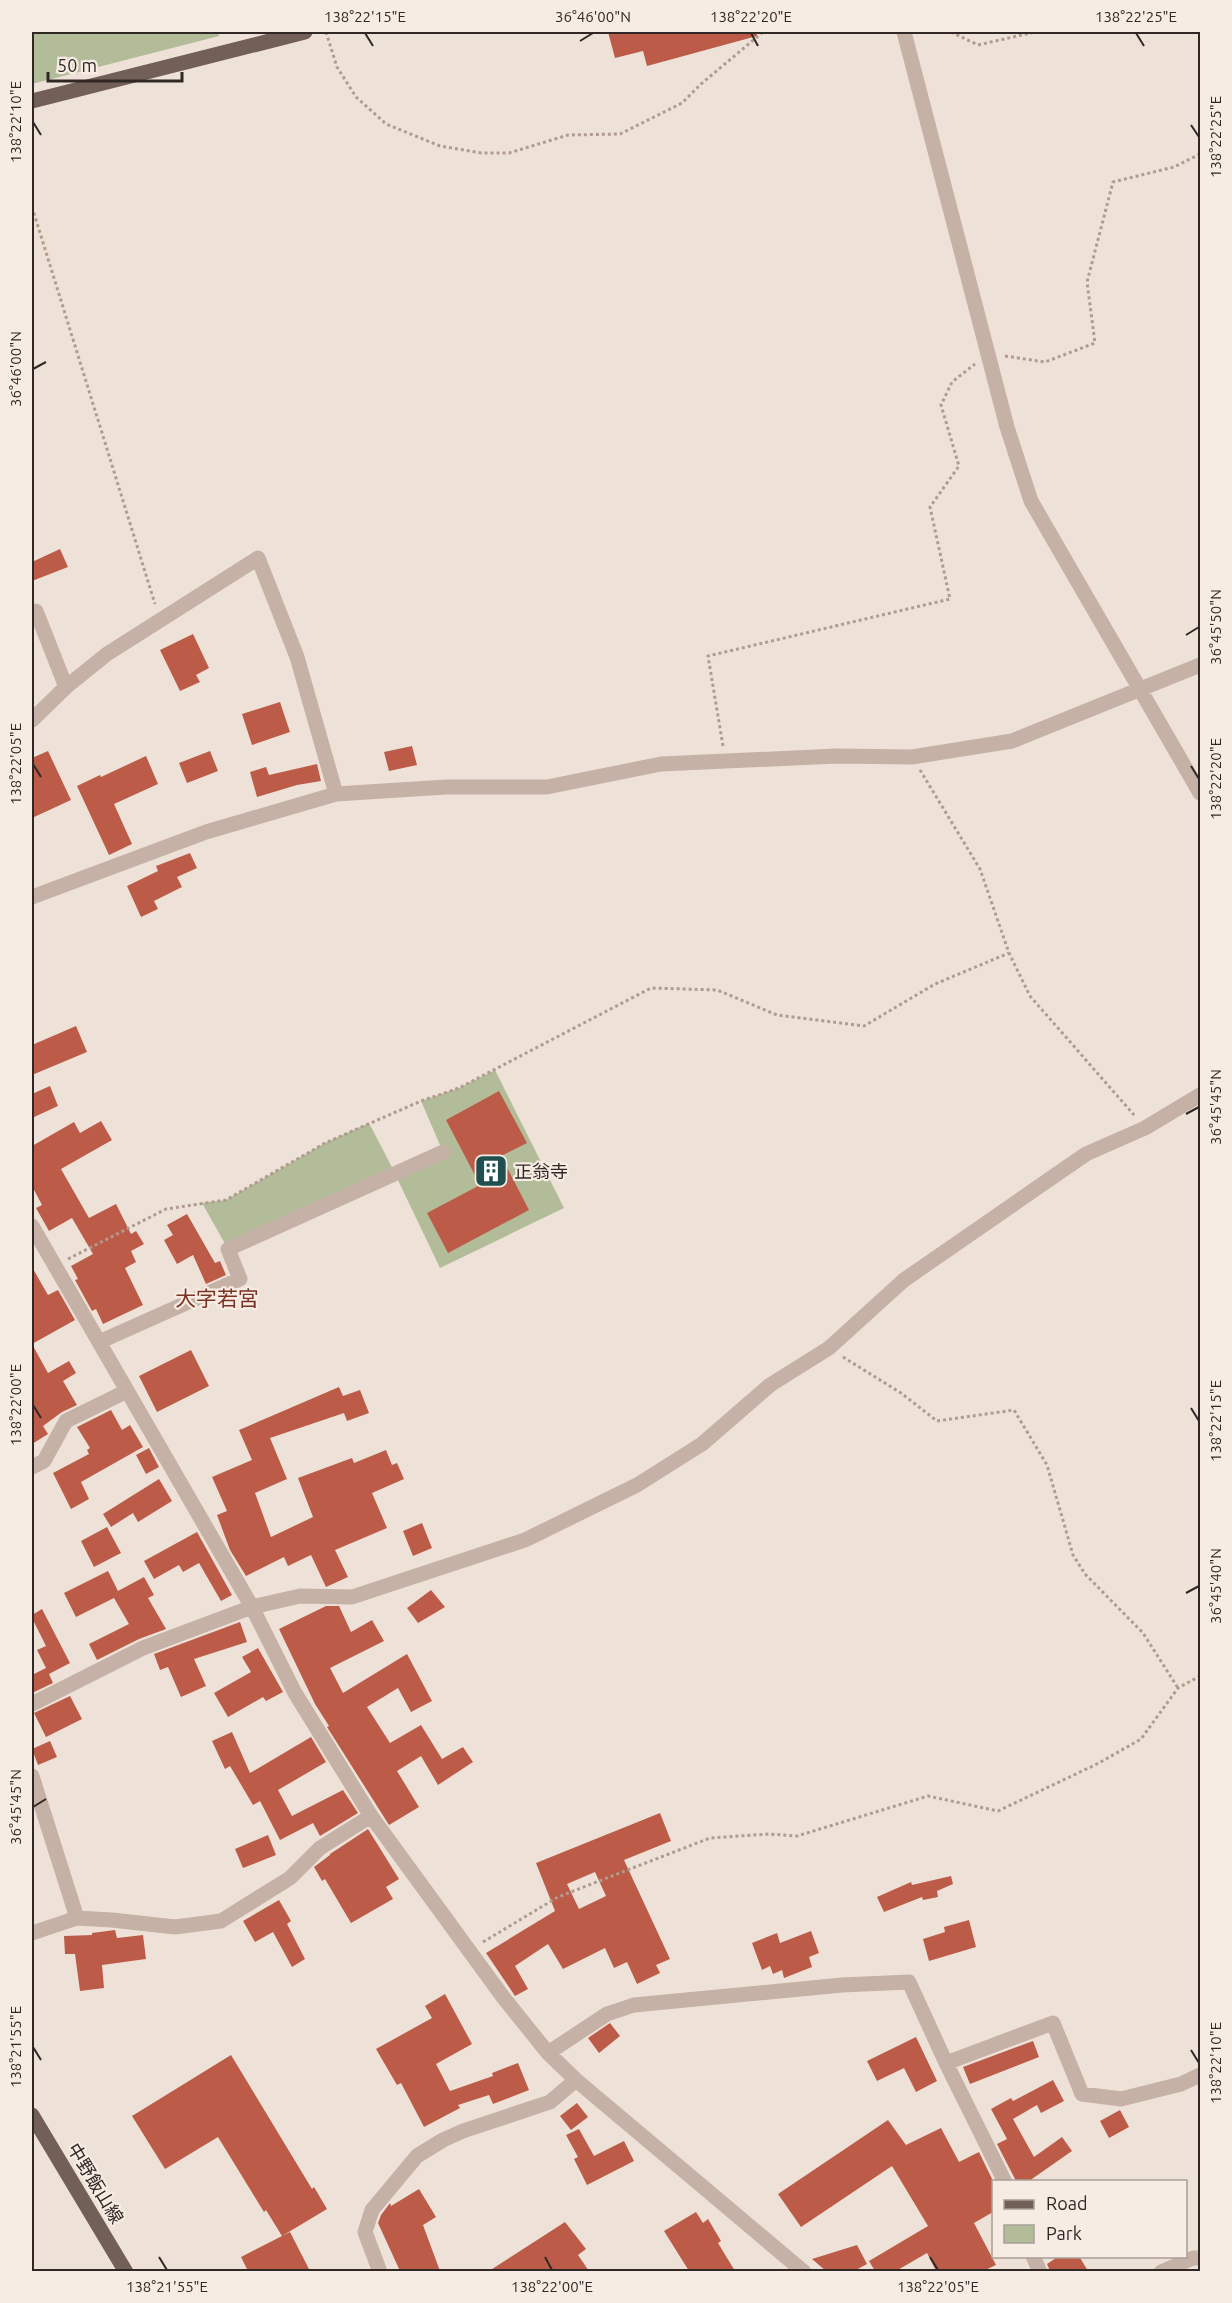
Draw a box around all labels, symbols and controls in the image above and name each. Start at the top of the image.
text: 138°22'15"E [324,8,406,25]
text: 36°46'00"N [555,8,631,25]
text: 138°22'20"E [710,8,792,25]
text: 138°22'25"E [1095,8,1177,25]
scale bar [48,45,182,83]
text: 50 m [57,55,97,75]
text: 138°22'10"E [7,81,24,163]
text: 138°22'25"E [1207,96,1224,178]
text: 36°46'00"N [7,331,24,407]
text: 36°45'50"N [1207,589,1224,665]
text: 138°22'05"E [7,723,24,805]
text: 138°22'20"E [1207,738,1224,820]
text: 36°45'45"N [1207,1069,1224,1145]
building icon: 正翁寺 [473,1153,509,1189]
place label: 正翁寺 [514,1161,568,1181]
district label: 大字若宮 [175,1286,259,1310]
text: 138°22'00"E [7,1364,24,1446]
text: 138°22'15"E [1207,1380,1224,1462]
text: 36°45'40"N [1207,1548,1224,1624]
text: 36°45'45"N [7,1769,24,1845]
text: 138°21'55"E [7,2006,24,2088]
text: 138°22'10"E [1207,2022,1224,2104]
street label: 中野飯山線 [64,2139,128,2227]
legend [992,2180,1187,2258]
text: Road [1046,2193,1088,2213]
text: Park [1046,2223,1082,2243]
text: 138°21'55"E [126,2278,208,2295]
text: 138°22'00"E [511,2278,593,2295]
text: 138°22'05"E [897,2278,979,2295]

